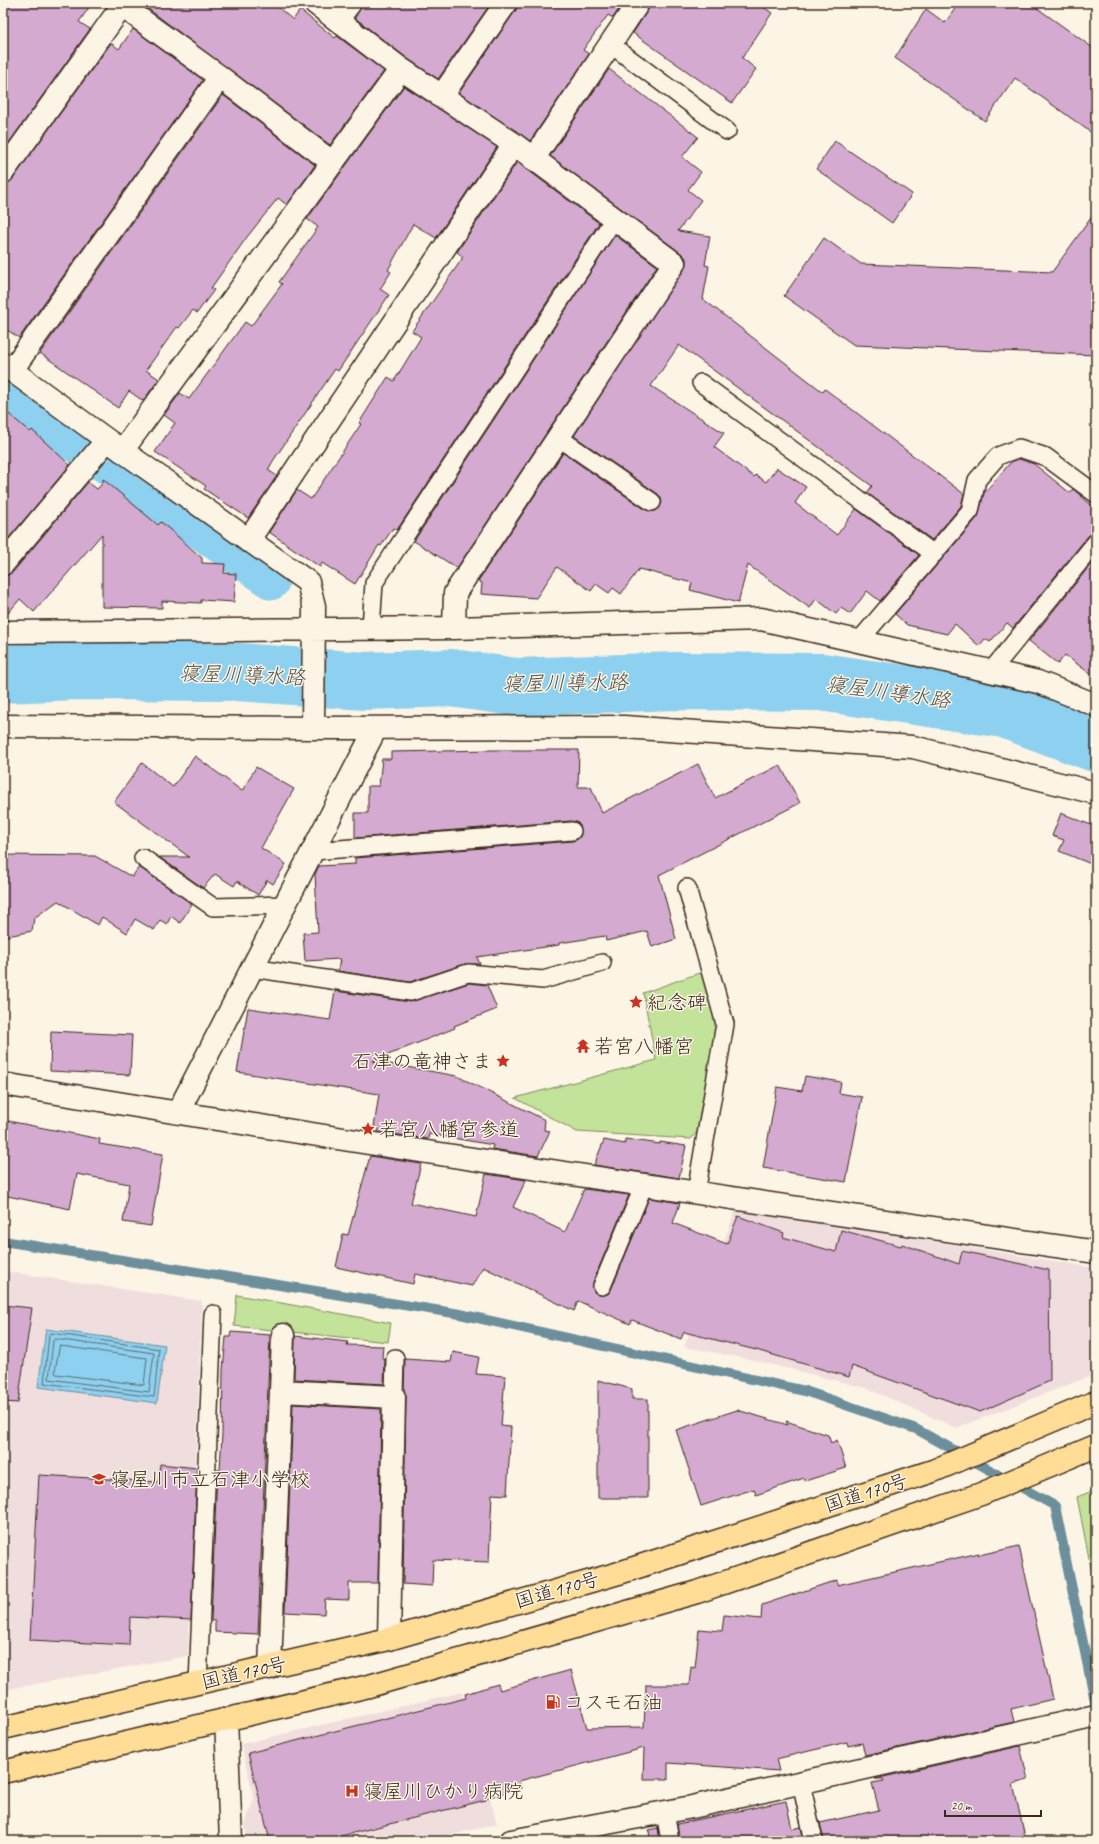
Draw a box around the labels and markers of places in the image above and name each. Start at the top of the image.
place label: 紀念碑 [647,990,707,1015]
place icon: 紀念碑 [628,994,644,1010]
place label: 若宮八幡宮 [594,1034,694,1059]
temple icon: 若宮八幡宮 [575,1038,591,1054]
place label: 石津の竜神さま [352,1049,492,1074]
place icon: 石津の竜神さま [495,1053,511,1069]
place label: 若宮八幡宮参道 [379,1117,519,1142]
place icon: 若宮八幡宮参道 [360,1121,376,1137]
place label: 寝屋川市立石津小学校 [110,1467,310,1492]
school or university icon: 寝屋川市立石津小学校 [91,1471,107,1487]
place label: コスモ石油 [564,1690,663,1715]
fuel station icon: コスモ石油 [545,1694,561,1710]
place label: 寝屋川ひかり病院 [363,1779,523,1804]
hospital icon: 寝屋川ひかり病院 [344,1783,360,1799]

